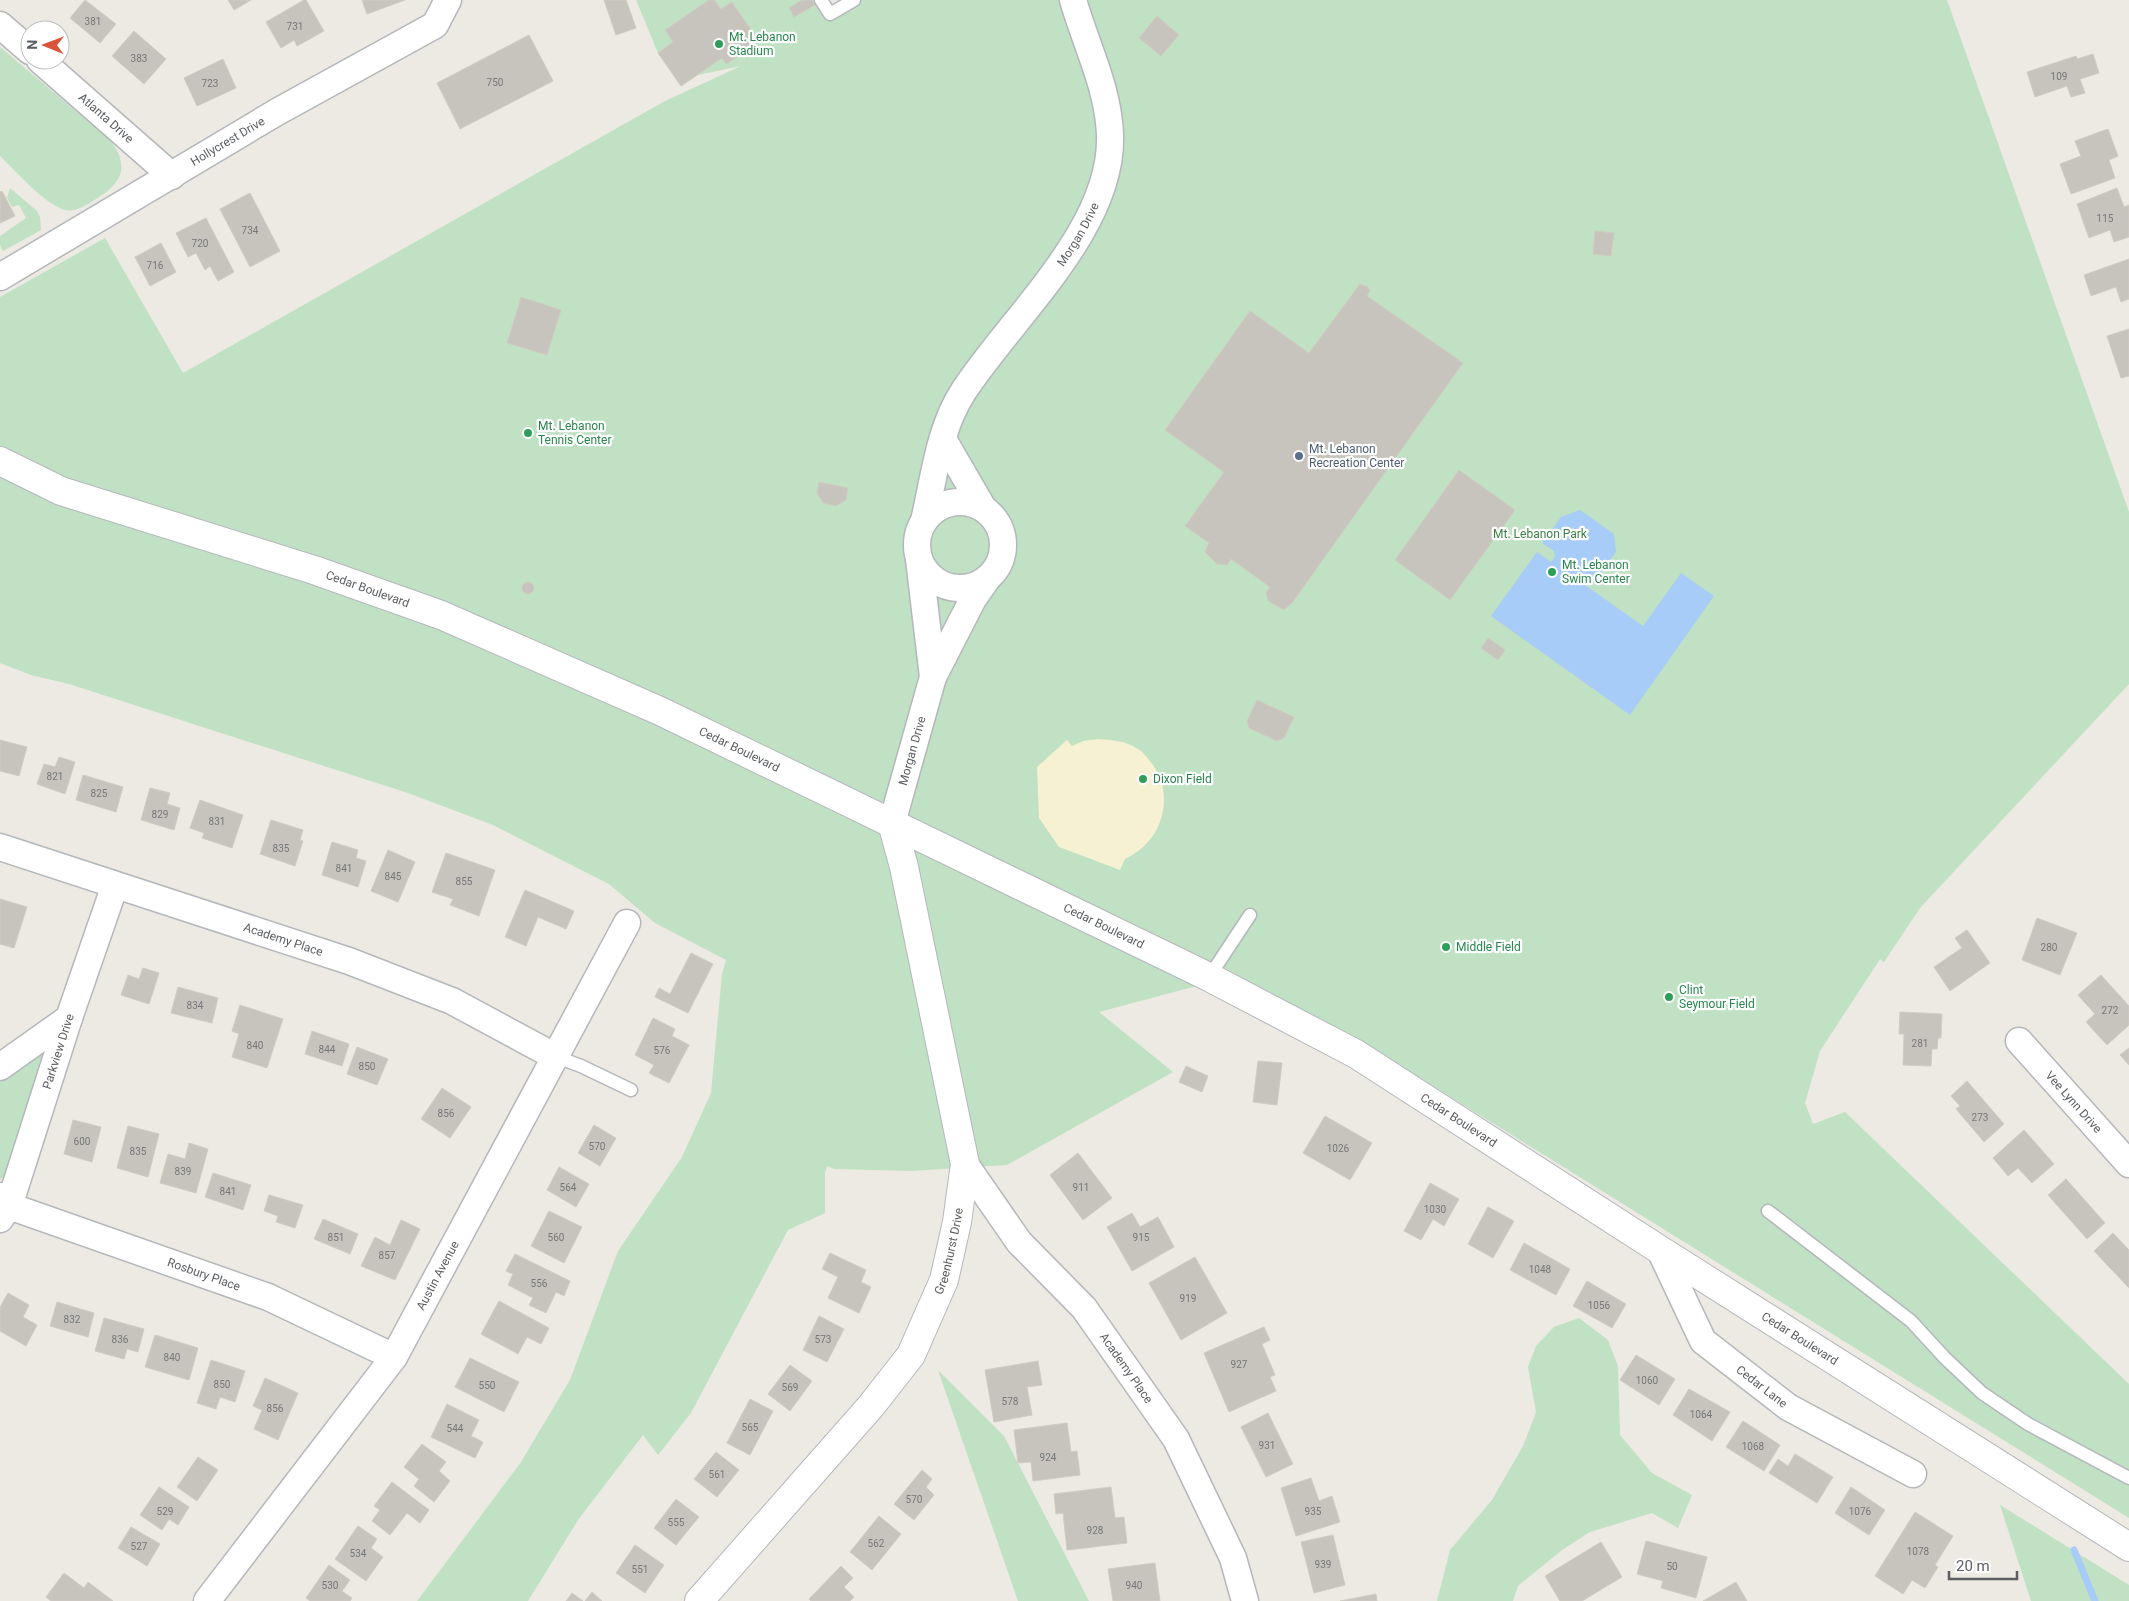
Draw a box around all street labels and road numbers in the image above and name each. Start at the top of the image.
street label: Atlanta Drive [76,90,136,146]
street label: Hollycrest Drive [188,114,267,169]
street label: Morgan Drive [1054,201,1102,269]
street label: Cedar Boulevard [324,568,411,610]
street label: Morgan Drive [896,715,929,787]
street label: Cedar Boulevard [697,724,782,775]
street label: Cedar Boulevard [1061,901,1146,951]
street label: Academy Place [242,920,325,959]
street label: Parkview Drive [40,1012,77,1091]
street label: Vee Lynn Drive [2043,1068,2105,1136]
street label: Cedar Boulevard [1418,1091,1499,1150]
street label: Greenhurst Drive [931,1207,966,1297]
street label: Austin Avenue [414,1238,462,1312]
street label: Rosbury Place [166,1255,242,1294]
street label: Cedar Boulevard [1759,1309,1841,1368]
street label: Academy Place [1097,1330,1156,1406]
street label: Cedar Lane [1734,1362,1790,1411]

